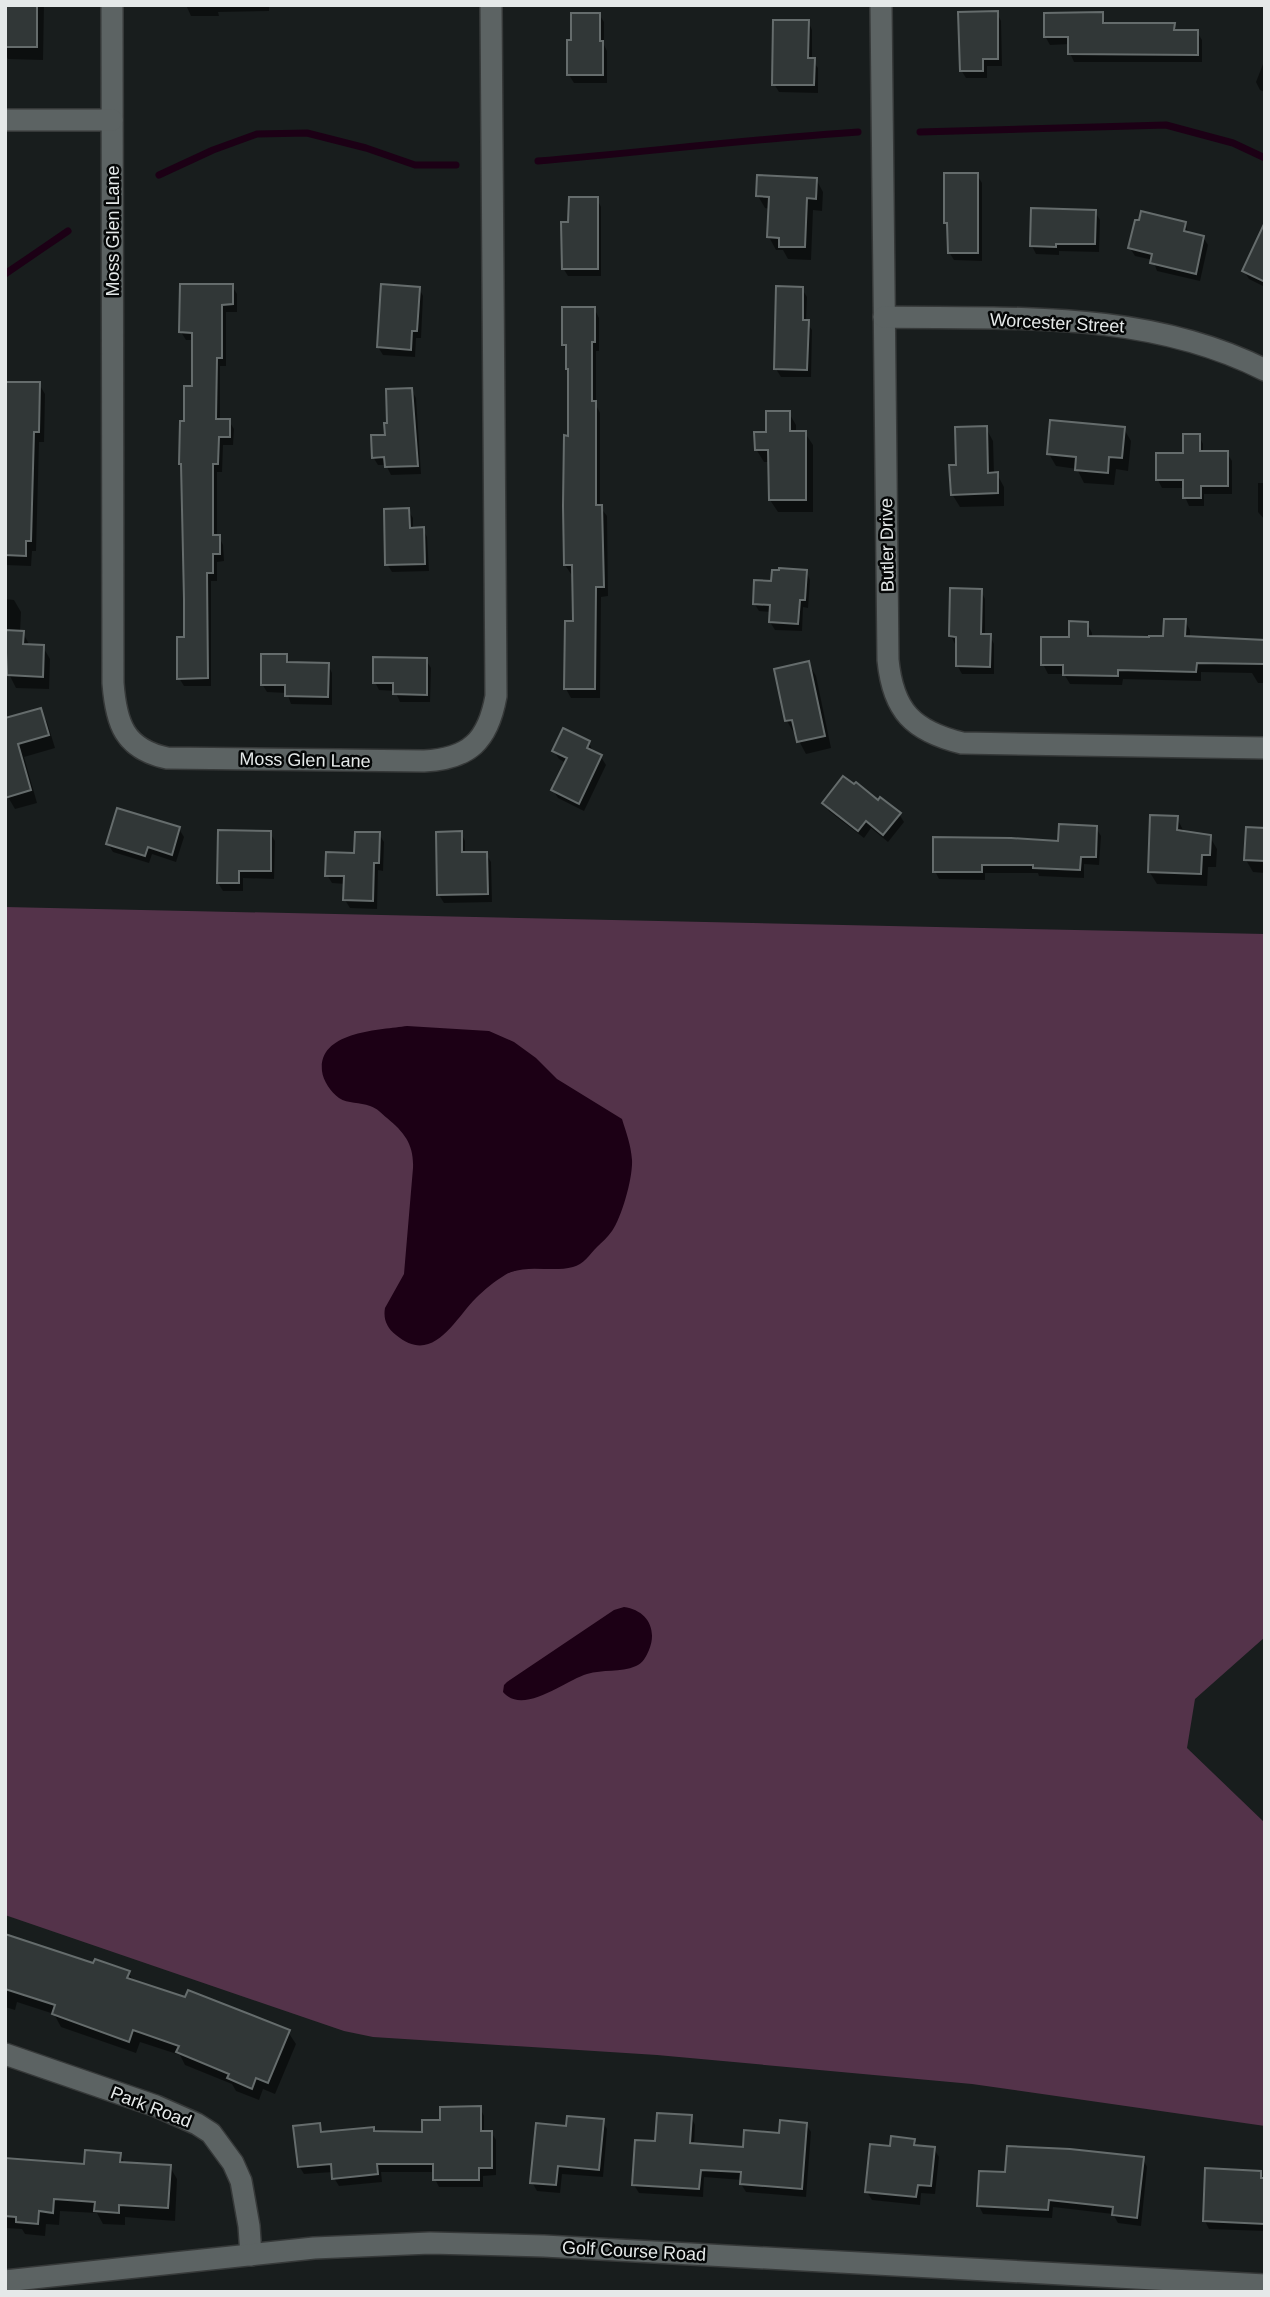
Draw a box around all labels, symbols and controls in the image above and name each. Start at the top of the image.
street label: Moss Glen Lane [103,165,123,297]
street label: Worcester Street [989,309,1125,337]
street label: Butler Drive [876,498,898,592]
street label: Moss Glen Lane [239,749,371,771]
street label: Park Road [108,2082,194,2132]
street label: Golf Course Road [562,2237,706,2265]

